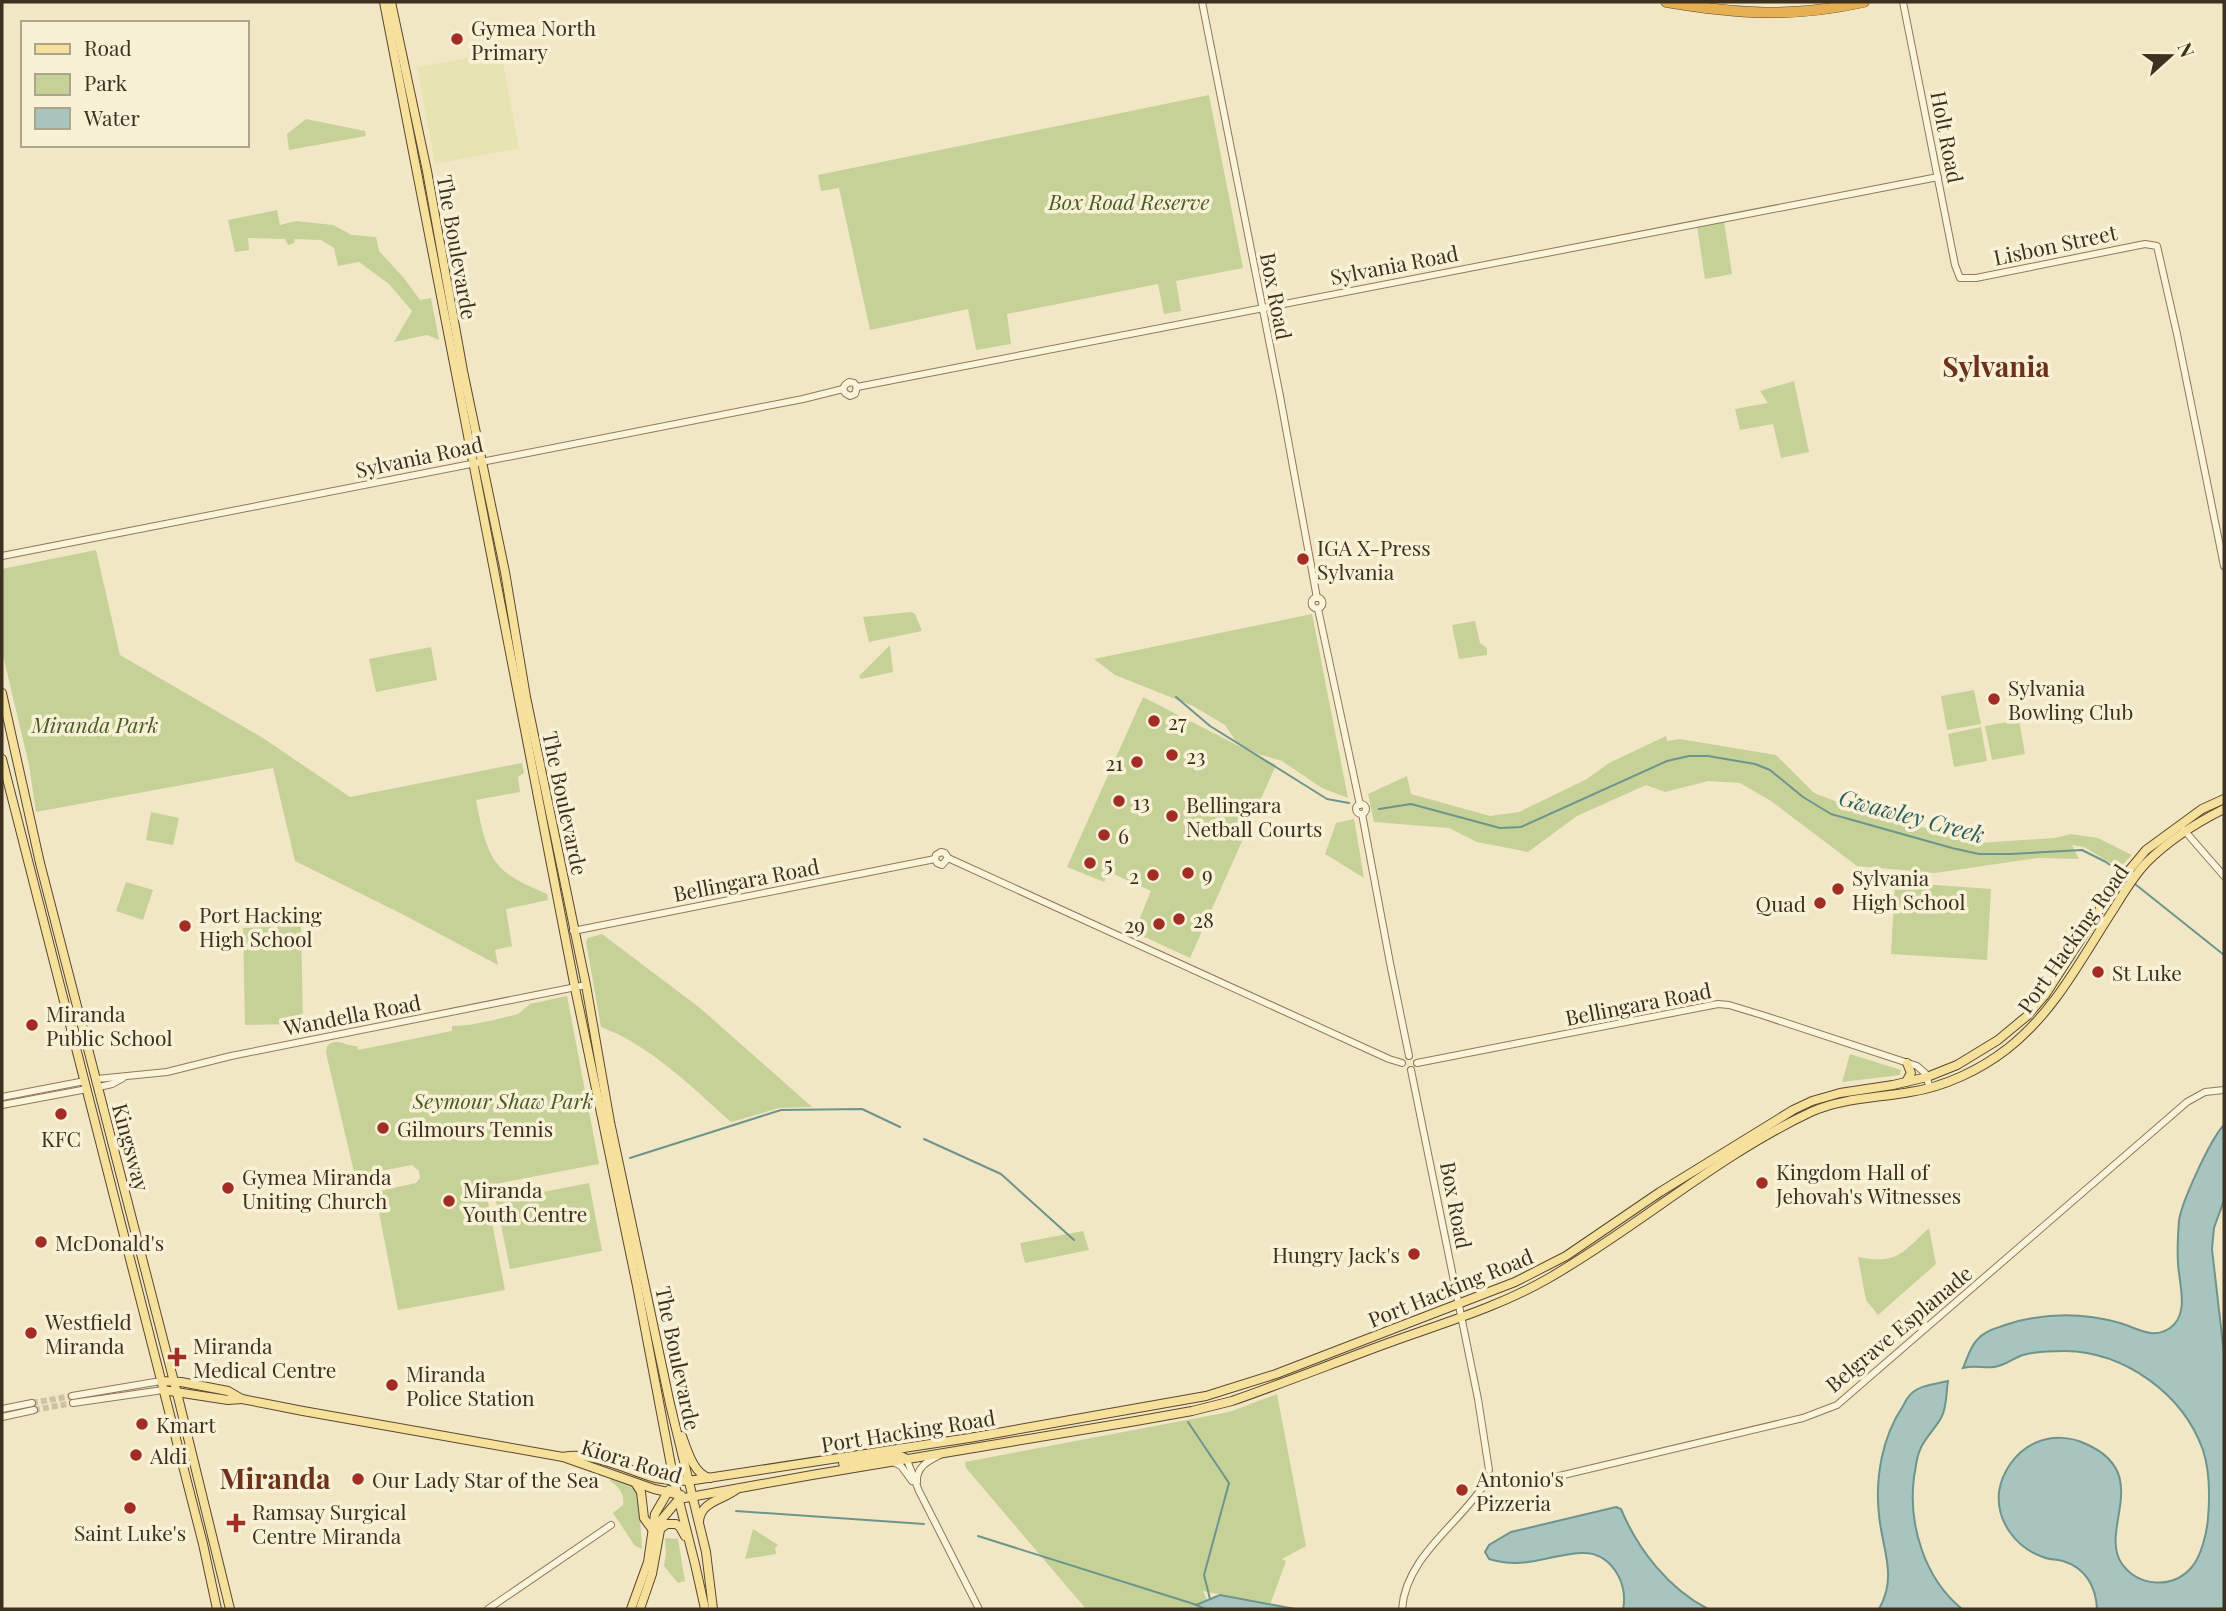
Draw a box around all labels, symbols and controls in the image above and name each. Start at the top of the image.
place label: Gymea North Primary [471,13,597,65]
legend [21,21,248,147]
north arrow [2135,21,2205,91]
marker: Gymea North Primary [449,31,465,47]
text: Road [84,33,132,61]
text: N [2172,38,2201,61]
text: Park [84,68,128,96]
street label: Holt Road [1925,89,1971,185]
text: Water [83,103,140,131]
street label: The Boulevarde [431,172,485,322]
park label: Box Road Reserve [1048,187,1209,215]
street label: Lisbon Street [1991,217,2120,271]
street label: Sylvania Road [1328,238,1460,290]
street label: Box Road [1255,250,1299,342]
district label: Sylvania [1942,347,2050,384]
street label: Sylvania Road [353,429,485,483]
place label: IGA X-Press Sylvania [1317,533,1431,585]
marker: IGA X-Press Sylvania [1295,551,1311,567]
place label: Sylvania Bowling Club [2008,673,2133,725]
marker: Sylvania Bowling Club [1986,691,2002,707]
place label: 27 [1168,707,1187,735]
park label: Miranda Park [31,710,159,738]
marker: 27 [1146,713,1162,729]
street label: The Boulevarde [537,728,595,878]
place label: 23 [1186,741,1206,769]
marker: 23 [1164,747,1180,763]
place label: 21 [1105,748,1123,776]
marker: 21 [1129,754,1145,770]
water label: Gwawley Creek [1836,781,1988,849]
place label: 13 [1133,787,1150,815]
place label: Bellingara Netball Courts [1186,790,1322,842]
marker: 13 [1111,793,1127,809]
marker: Bellingara Netball Courts [1164,808,1180,824]
place label: 6 [1118,821,1129,849]
marker: 6 [1096,827,1112,843]
place label: 5 [1104,849,1113,877]
street label: Bellingara Road [671,851,821,907]
marker: 5 [1082,855,1098,871]
street label: Port Hacking Road [2010,858,2134,1018]
place label: 9 [1202,859,1213,887]
place label: 2 [1129,861,1139,889]
place label: Sylvania High School [1852,863,1965,915]
marker: 9 [1180,865,1196,881]
marker: 2 [1145,867,1161,883]
marker: Sylvania High School [1830,881,1846,897]
place label: Quad [1756,889,1806,917]
marker: Quad [1812,895,1828,911]
place label: Port Hacking High School [199,900,322,952]
place label: 28 [1193,905,1214,933]
place label: 29 [1124,910,1145,938]
marker: 28 [1171,911,1187,927]
marker: 29 [1151,916,1167,932]
marker: Port Hacking High School [177,918,193,934]
place label: St Luke [2112,958,2182,986]
marker: St Luke [2090,964,2106,980]
street label: Bellingara Road [1563,975,1713,1031]
street label: Wandella Road [280,987,423,1041]
place label: Miranda Public School [46,999,172,1051]
marker: Miranda Public School [24,1017,40,1033]
park label: Seymour Shaw Park [412,1086,593,1114]
street label: Kingsway [107,1100,157,1194]
marker: KFC [53,1106,69,1122]
place label: Gilmours Tennis [397,1114,553,1142]
marker: Gilmours Tennis [375,1120,391,1136]
place label: KFC [41,1124,81,1152]
place label: Kingdom Hall of Jehovah's Witnesses [1775,1157,1961,1209]
street label: Box Road [1435,1159,1479,1251]
place label: Gymea Miranda Uniting Church [242,1162,392,1214]
place label: Miranda Youth Centre [462,1175,587,1227]
marker: Kingdom Hall of Jehovah's Witnesses [1754,1175,1770,1191]
marker: Gymea Miranda Uniting Church [220,1180,236,1196]
marker: Miranda Youth Centre [441,1193,457,1209]
place label: McDonald's [55,1228,164,1256]
marker: McDonald's [33,1234,49,1250]
place label: Hungry Jack's [1272,1240,1400,1268]
street label: Port Hacking Road [1363,1241,1537,1333]
marker: Hungry Jack's [1406,1246,1422,1262]
street label: Belgrave Esplanade [1819,1258,1977,1398]
street label: The Boulevarde [650,1283,708,1433]
place label: Westfield Miranda [44,1307,132,1359]
marker: Westfield Miranda [23,1325,39,1341]
place label: Miranda Medical Centre [193,1331,336,1383]
marker: Miranda Medical Centre [167,1347,187,1367]
place label: Miranda Police Station [406,1359,535,1411]
marker: Miranda Police Station [384,1377,400,1393]
street label: Port Hacking Road [819,1402,997,1458]
place label: Kmart [156,1410,216,1438]
marker: Kmart [134,1416,150,1432]
street label: Kiora Road [578,1431,686,1489]
place label: Aldi [149,1441,187,1469]
marker: Aldi [128,1447,144,1463]
district label: Miranda [220,1459,331,1496]
place label: Antonio's Pizzeria [1475,1464,1564,1516]
place label: Our Lady Star of the Sea [372,1465,600,1493]
marker: Our Lady Star of the Sea [350,1471,366,1487]
marker: Antonio's Pizzeria [1454,1482,1470,1498]
place label: Ramsay Surgical Centre Miranda [252,1497,407,1549]
marker: Saint Luke's [122,1500,138,1516]
marker: Ramsay Surgical Centre Miranda [226,1513,246,1533]
place label: Saint Luke's [74,1518,186,1546]

